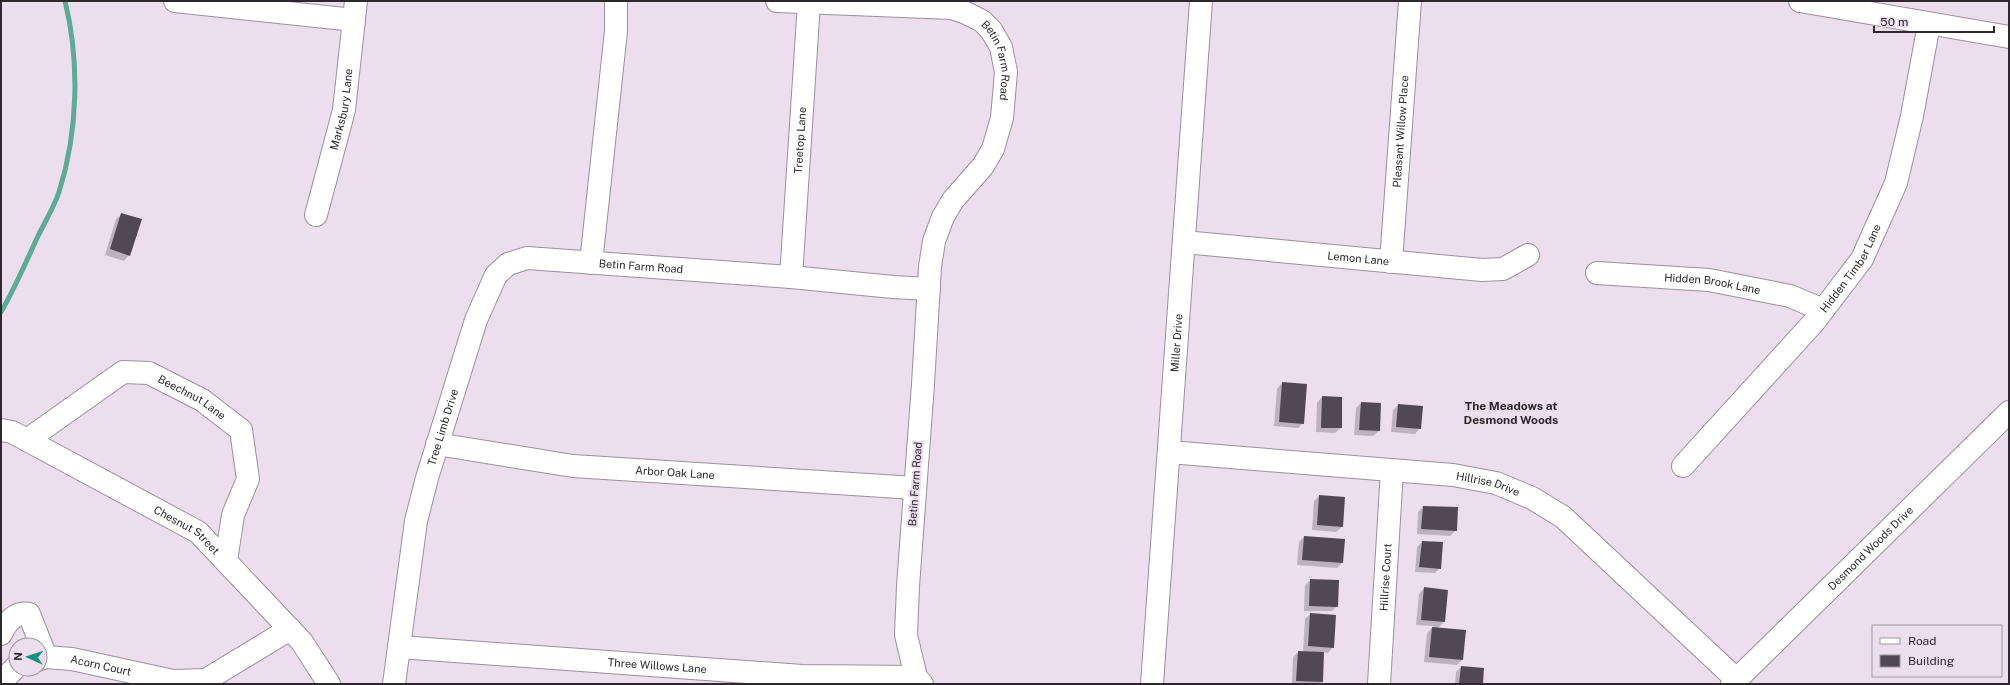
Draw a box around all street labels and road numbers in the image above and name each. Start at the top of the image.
street label: Betin Farm Road [979,18,1012,101]
street label: Marksbury Lane [328,68,355,151]
street label: Pleasant Willow Place [1390,75,1411,188]
street label: Treetop Lane [792,106,808,174]
street label: Hidden Timber Lane [1818,222,1883,315]
street label: Lemon Lane [1327,249,1390,267]
street label: Betin Farm Road [598,257,684,275]
street label: Hidden Brook Lane [1664,271,1762,296]
street label: Miller Drive [1168,313,1185,372]
street label: Beechnut Lane [156,373,228,422]
street label: Tree Limb Drive [425,387,460,467]
street label: Betin Farm Road [906,441,924,527]
street label: Arbor Oak Lane [635,464,715,481]
street label: Hillrise Drive [1455,470,1521,498]
street label: Chesnut Street [152,503,222,557]
street label: Desmond Woods Drive [1825,504,1915,592]
street label: Hillrise Court [1377,543,1394,611]
street label: Acorn Court [69,653,132,678]
street label: Three Willows Lane [607,656,707,675]

